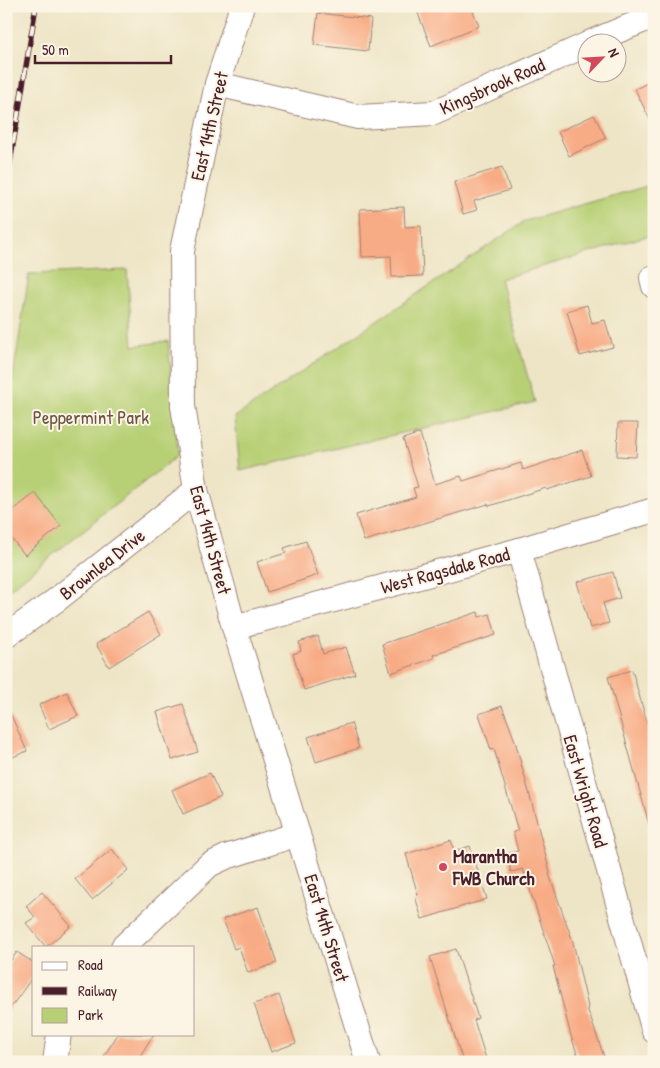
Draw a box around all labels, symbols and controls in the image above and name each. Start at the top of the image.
scale bar [35,32,171,64]
north arrow [578,32,628,82]
text: 50 m [42,39,69,60]
text: N [604,45,625,60]
street label: Kingsbrook Road [435,51,549,121]
street label: East 14th Street [184,68,234,183]
park label: Peppermint Park [33,404,149,430]
street label: East 14th Street [184,483,238,598]
street label: Brownlea Drive [54,522,151,606]
street label: West Ragsdale Road [378,540,513,600]
street label: East Wright Road [558,732,615,851]
place label: Marantha FWB Church [452,843,535,891]
marker: Marantha FWB Church [437,861,449,873]
street label: East 14th Street [298,871,356,985]
legend [32,946,195,1036]
text: Road [78,954,103,975]
text: Railway [78,980,117,1001]
text: Park [78,1004,103,1025]

